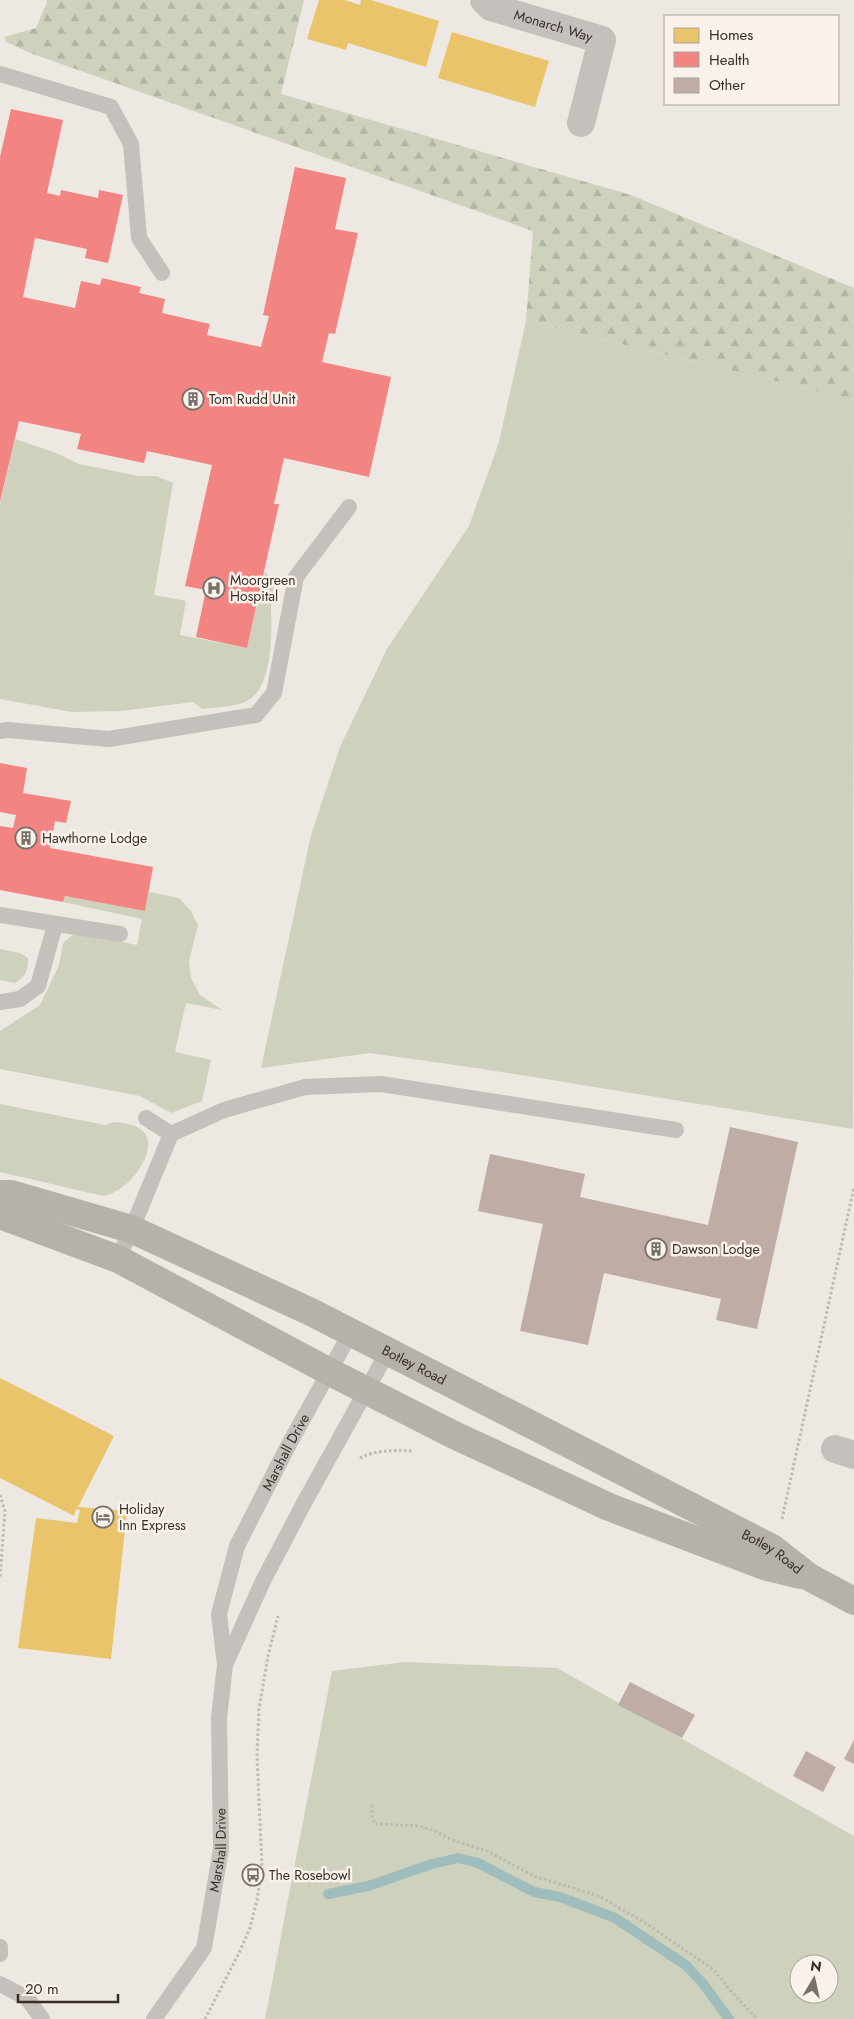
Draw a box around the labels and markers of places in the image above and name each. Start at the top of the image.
building icon: Tom Rudd Unit [181,387,205,411]
place label: Tom Rudd Unit [209,389,296,409]
place label: Moorgreen Hospital [230,570,296,606]
hospital icon: Moorgreen Hospital [202,576,226,600]
building icon: Hawthorne Lodge [14,826,38,850]
place label: Hawthorne Lodge [42,828,147,848]
building icon: Dawson Lodge [644,1237,668,1261]
place label: Dawson Lodge [672,1239,760,1259]
place label: Holiday Inn Express [119,1499,186,1535]
hotel icon: Holiday Inn Express [91,1505,115,1529]
bus stop icon: The Rosebowl [241,1863,265,1887]
place label: The Rosebowl [269,1865,351,1885]

